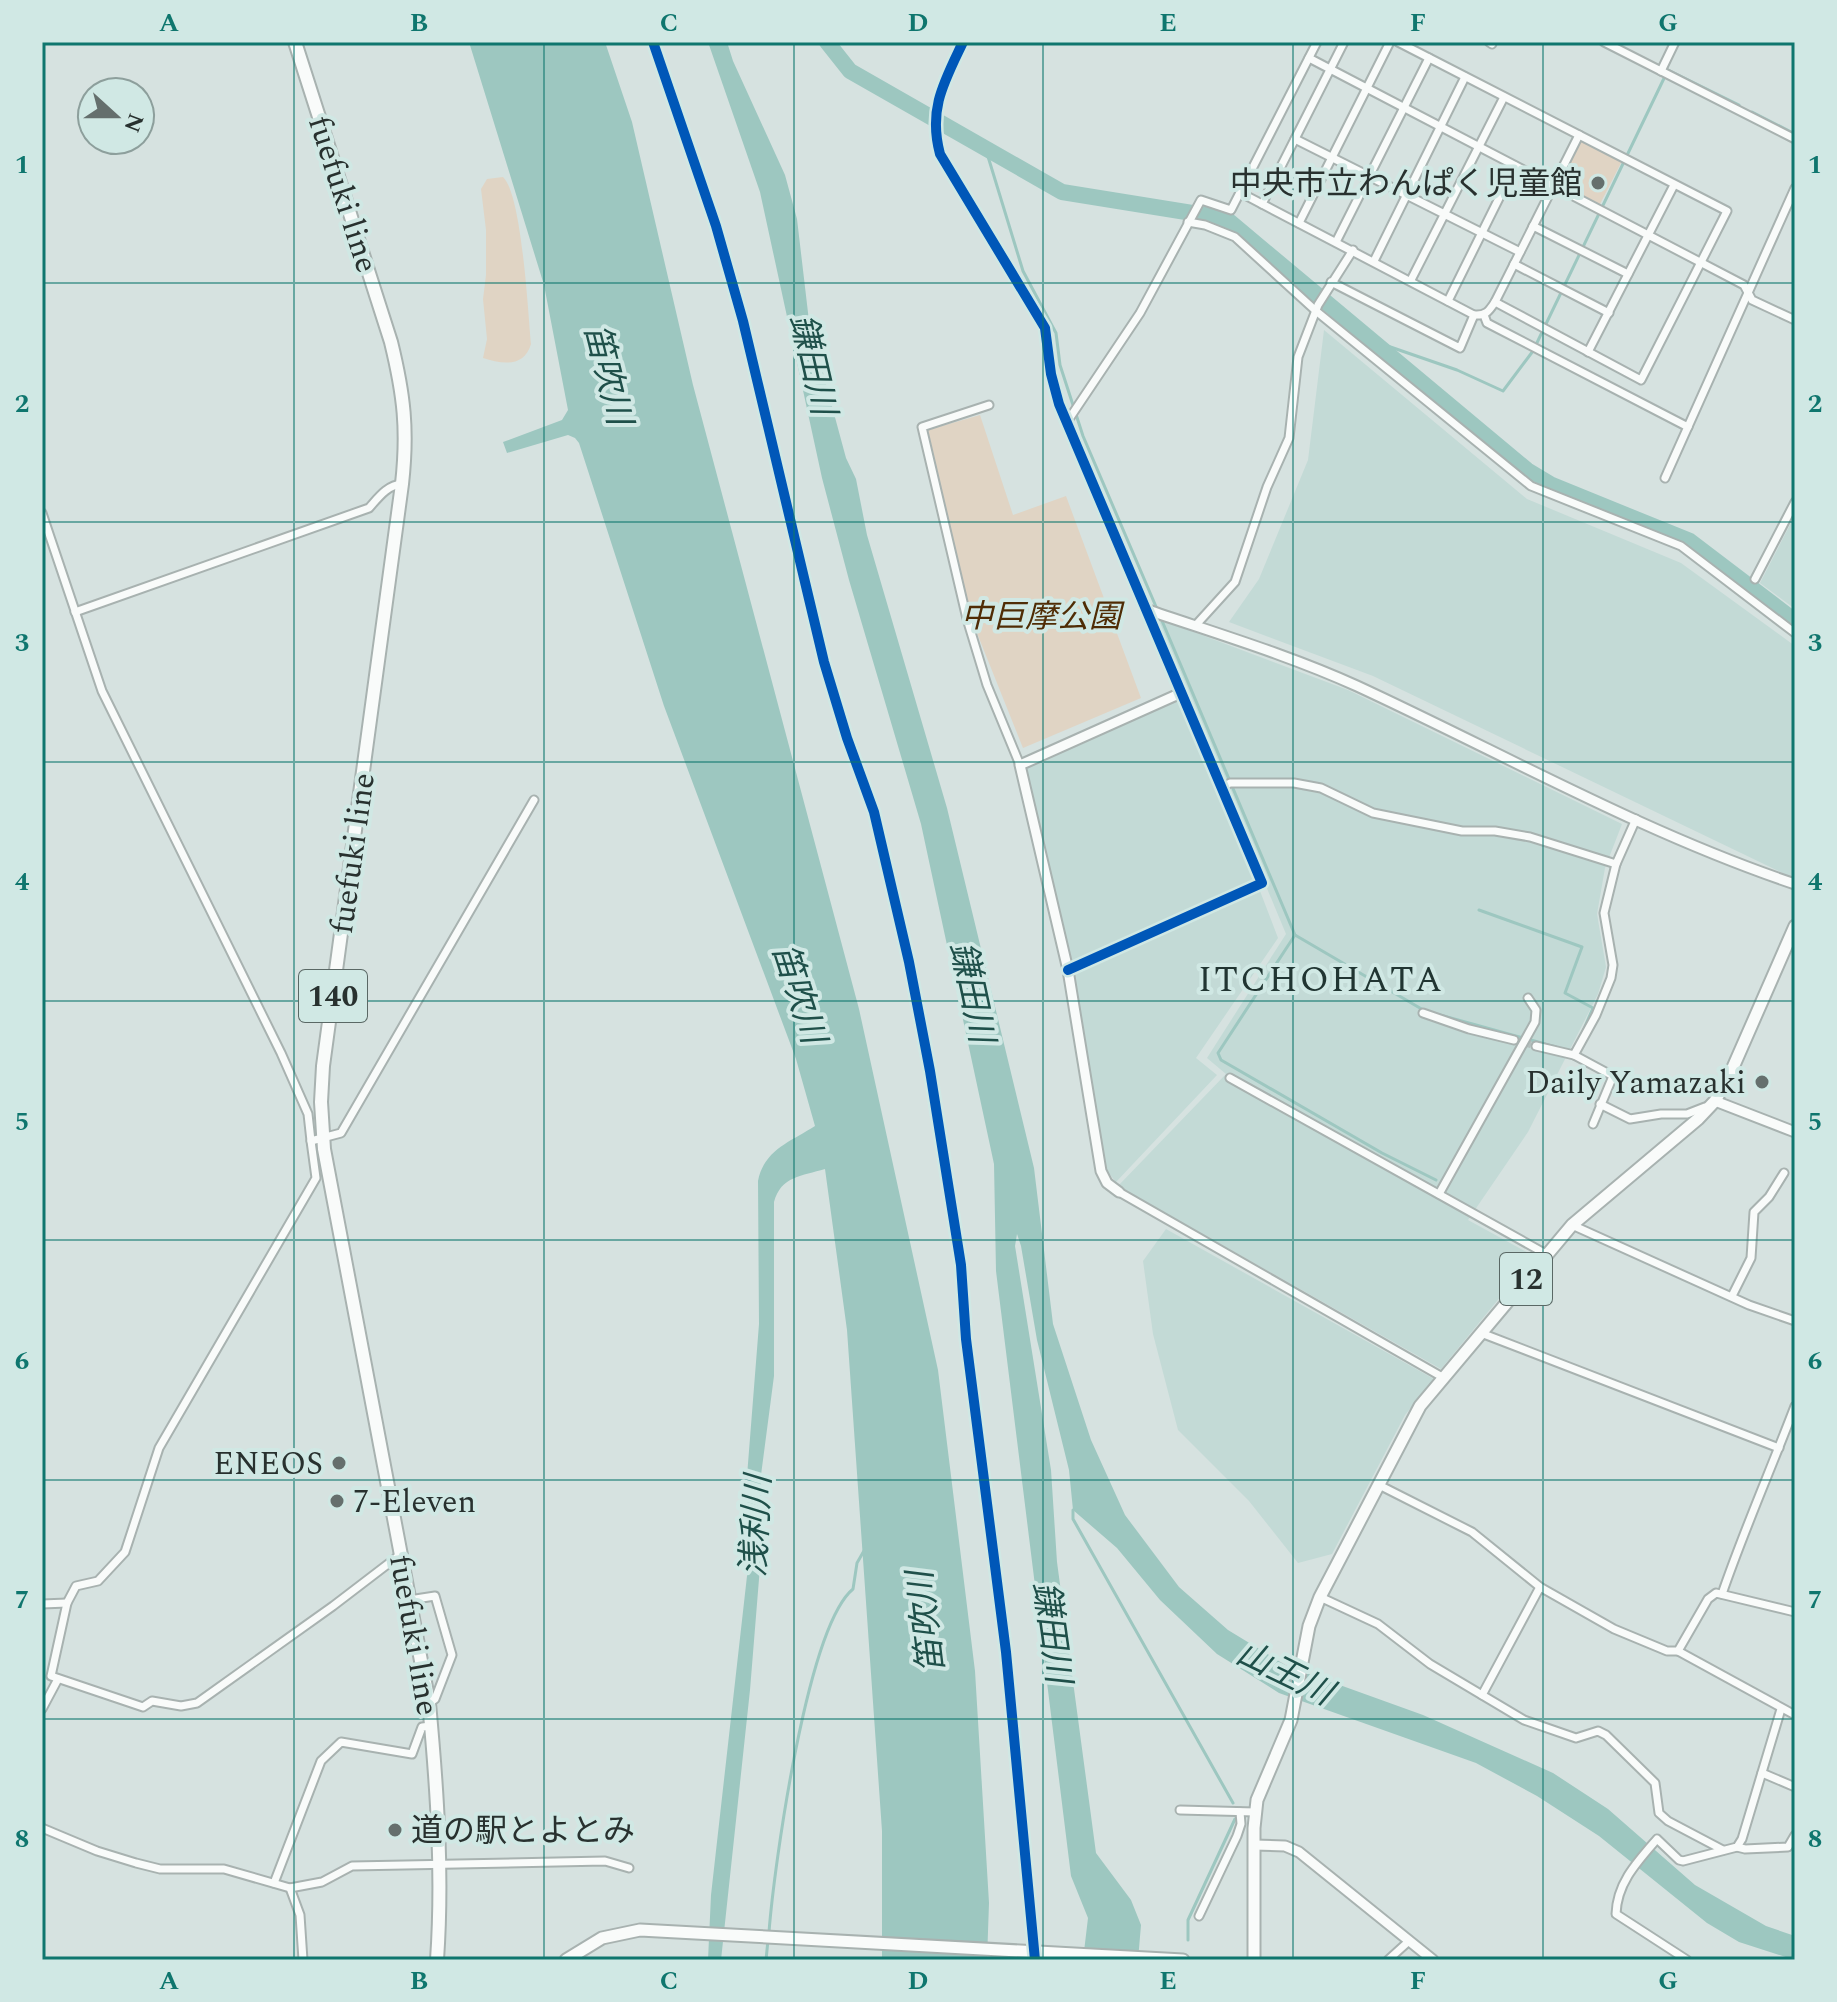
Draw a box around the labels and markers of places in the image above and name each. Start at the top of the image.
place label: 中央市立わんぱく児童館 [1230,160,1582,209]
marker: 中央市立わんぱく児童館 [1589,174,1607,192]
place label: Daily Yamazaki [1526,1059,1746,1108]
marker: Daily Yamazaki [1753,1073,1771,1091]
place label: ENEOS [213,1440,323,1489]
marker: ENEOS [330,1454,348,1472]
place label: 7-Eleven [353,1478,476,1527]
marker: 7-Eleven [328,1492,346,1510]
place label: 道の駅とよとみ [411,1807,635,1856]
marker: 道の駅とよとみ [386,1821,404,1839]

